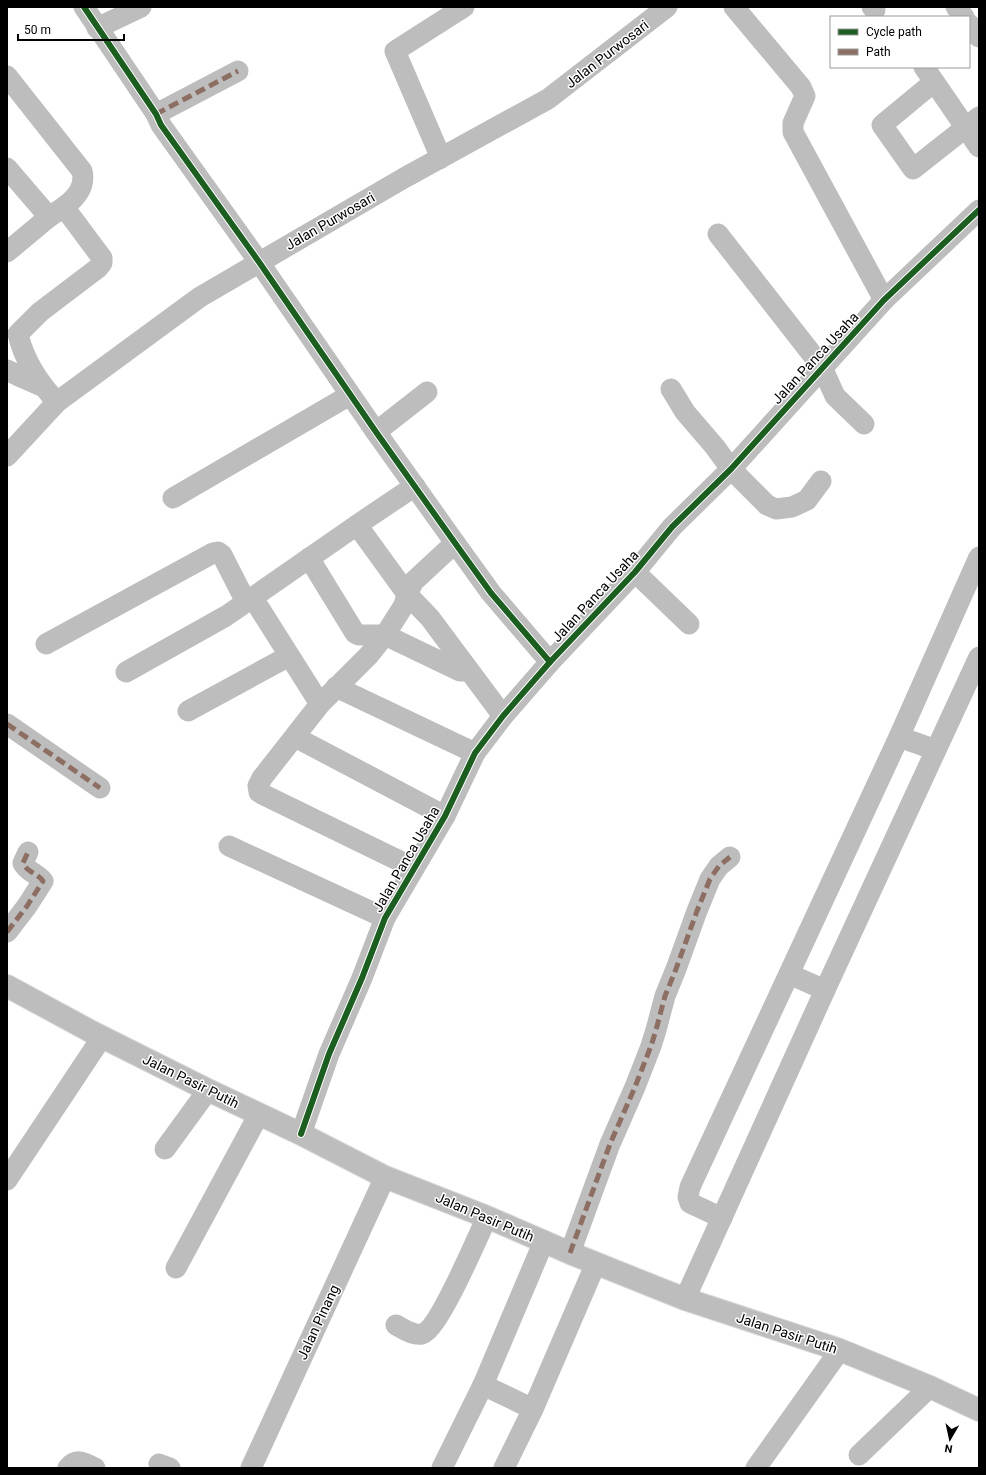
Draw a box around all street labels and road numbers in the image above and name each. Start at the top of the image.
street label: Jalan Purwosari [562,17,652,91]
street label: Jalan Purwosari [282,189,378,253]
street label: Jalan Panca Usaha [768,309,862,407]
street label: Jalan Panca Usaha [548,547,642,645]
street label: Jalan Panca Usaha [369,803,443,915]
street label: Jalan Pasir Putih [140,1051,242,1111]
street label: Jalan Pasir Putih [434,1189,536,1245]
street label: Jalan Pinang [294,1282,342,1362]
street label: Jalan Pasir Putih [735,1309,839,1357]

